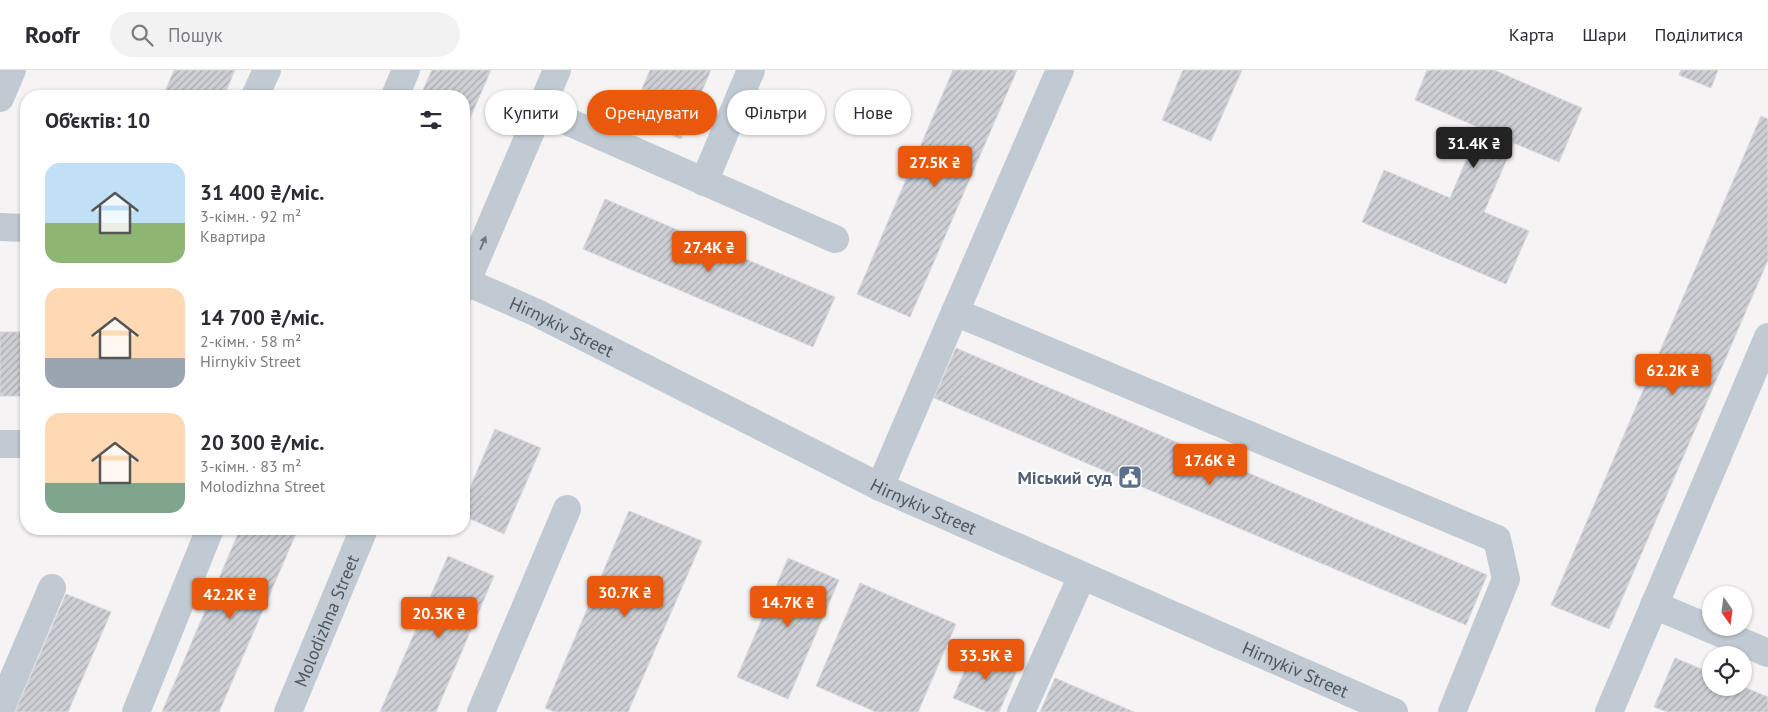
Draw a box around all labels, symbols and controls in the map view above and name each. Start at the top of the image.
search box [110,12,460,57]
text: Roofr [25,19,80,50]
icon: search [128,21,156,49]
text: Пошук [168,23,223,47]
text: Карта [1509,23,1554,46]
text: Шари [1582,23,1626,46]
text: Поділитися [1654,23,1743,46]
chip: Купити [485,90,577,135]
chip: Орендувати [587,90,717,135]
chip: Фільтри [727,90,825,135]
chip: Нове [835,90,911,135]
icon: filters [417,106,445,134]
text: Об’єктів: 10 [45,107,150,134]
pin: 31.4K ₴ [1428,126,1520,169]
text: 31.4K ₴ [1447,133,1501,153]
pin: 27.5K ₴ [889,146,981,188]
text: 27.5K ₴ [909,152,961,172]
text: 31 400 ₴/міс. [200,179,325,206]
icon: home [85,183,145,243]
text: 3-кімн. · 92 m² [200,206,301,226]
text: Квартира [200,226,266,246]
pin: 27.4K ₴ [663,230,755,273]
one-way arrow [479,236,487,250]
text: 27.4K ₴ [683,237,735,257]
street label: Hirnykiv Street [506,291,618,362]
text: 14 700 ₴/міс. [200,304,325,331]
icon: home [85,308,145,368]
text: 2-кімн. · 58 m² [200,331,301,351]
text: Hirnykiv Street [200,351,301,371]
pin: 62.2K ₴ [1627,354,1719,396]
text: 62.2K ₴ [1646,360,1700,380]
text: 20 300 ₴/міс. [200,429,325,456]
icon: home [85,433,145,493]
pin: 17.6K ₴ [1164,444,1256,486]
text: 17.6K ₴ [1184,450,1236,470]
text: 3-кімн. · 83 m² [200,456,301,476]
public building icon: Міський суд [1117,464,1143,490]
place label: Міський суд [1017,466,1112,489]
street label: Hirnykiv Street [867,473,980,539]
text: Molodizhna Street [200,476,325,496]
street label: Molodizhna Street [288,551,364,690]
pin: 30.7K ₴ [579,576,671,618]
pin: 42.2K ₴ [184,578,276,620]
text: 30.7K ₴ [598,582,652,602]
text: 42.2K ₴ [203,584,257,604]
pin: 14.7K ₴ [742,586,834,628]
north arrow [1702,586,1752,636]
map controls [1702,586,1752,696]
text: 14.7K ₴ [761,592,815,612]
pin: 20.3K ₴ [393,596,485,639]
text: 20.3K ₴ [412,603,466,623]
street label: Hirnykiv Street [1239,636,1352,702]
pin: 33.5K ₴ [940,638,1032,681]
text: 33.5K ₴ [959,645,1013,665]
button: locate [1702,646,1752,696]

